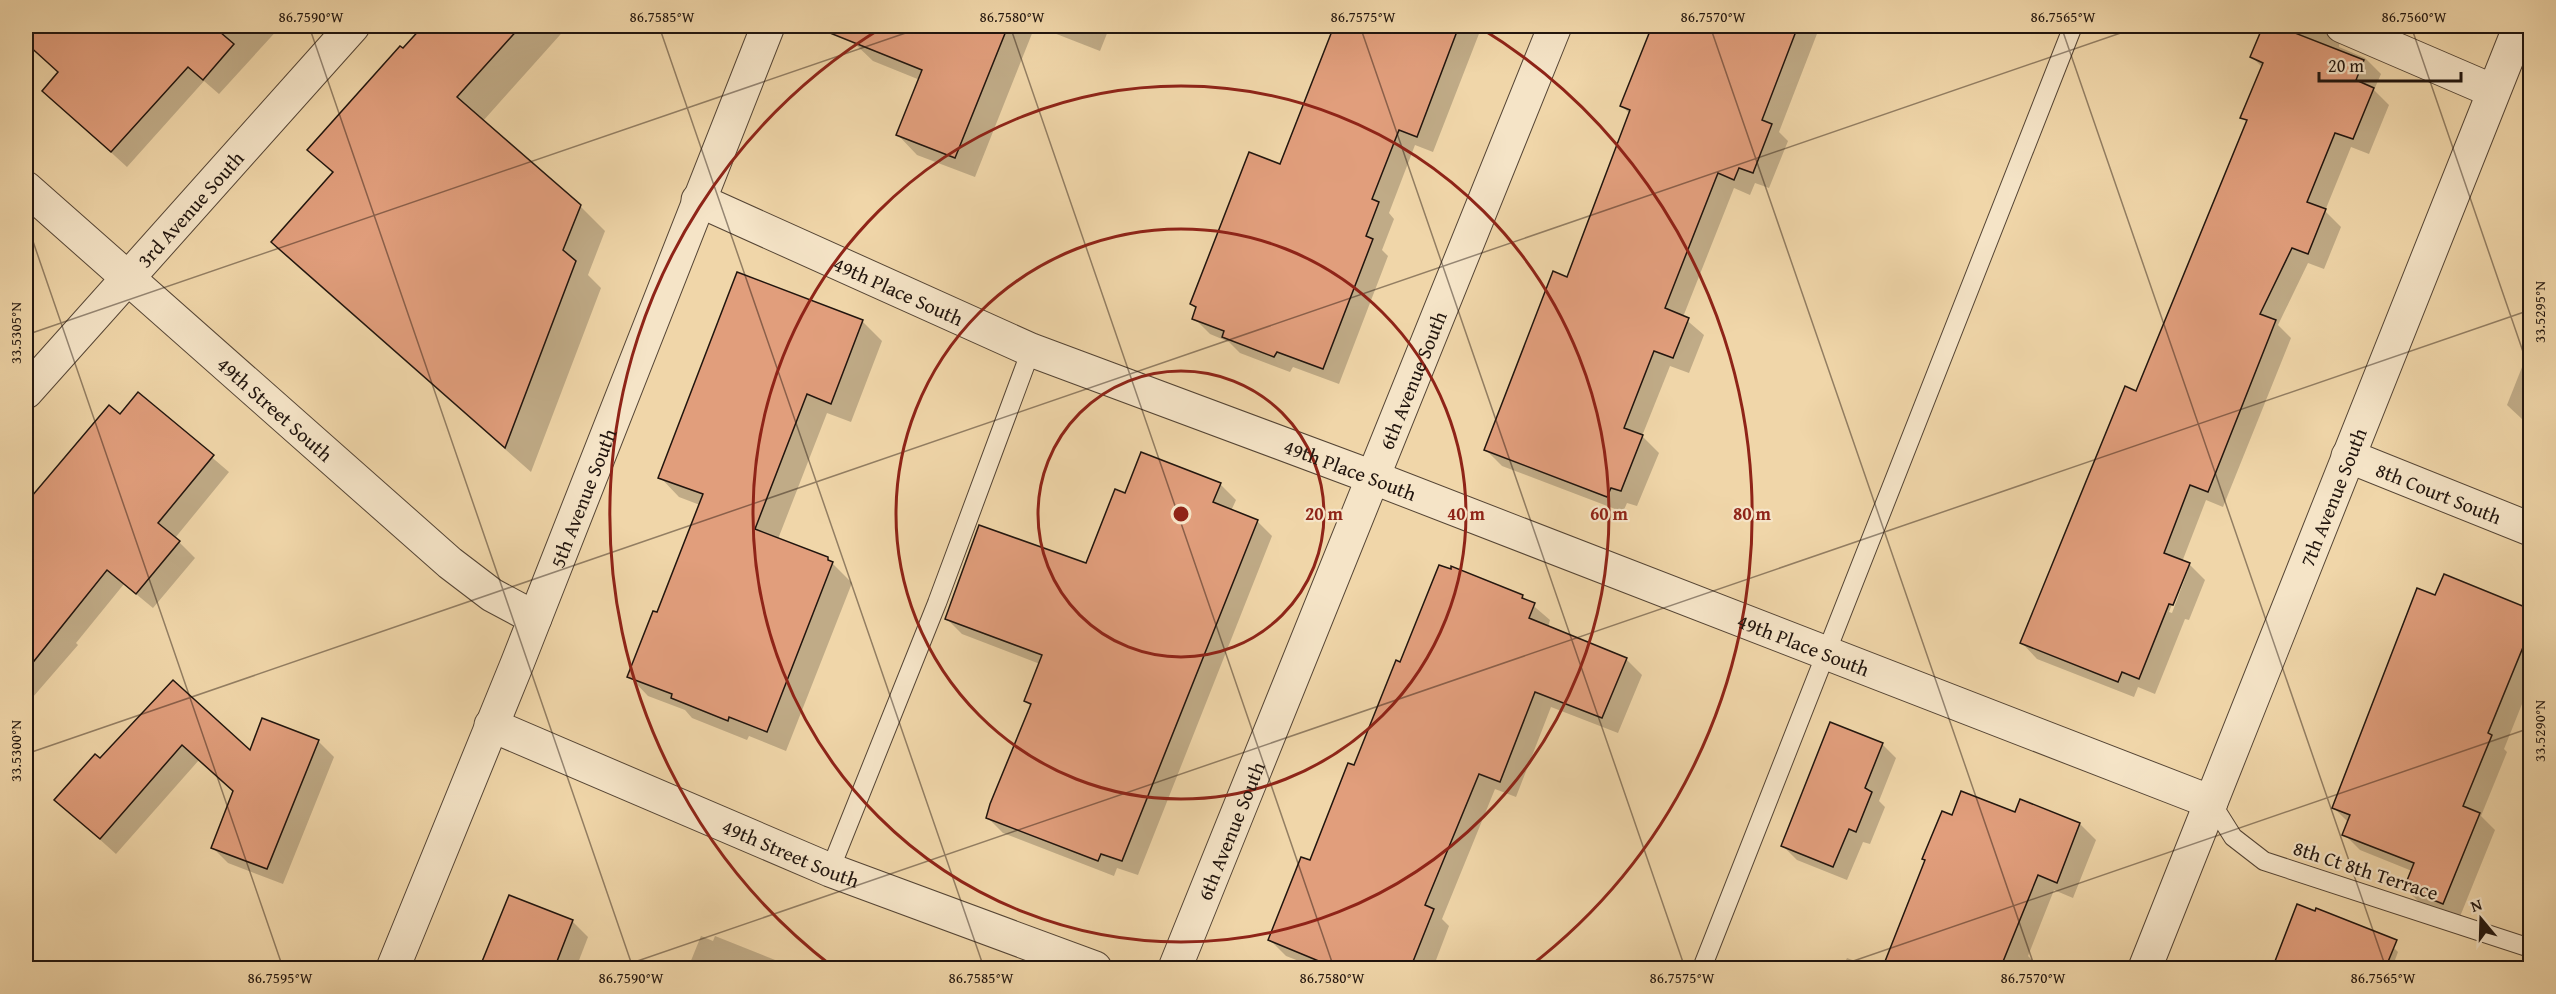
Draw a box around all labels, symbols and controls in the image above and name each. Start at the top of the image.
text: 86.7590°W [278,6,344,27]
text: 86.7585°W [629,6,695,27]
text: 86.7580°W [979,6,1045,27]
text: 86.7575°W [1330,6,1396,27]
text: 86.7570°W [1680,6,1746,27]
text: 86.7565°W [2030,6,2096,27]
text: 86.7560°W [2381,6,2447,27]
scale bar [2319,45,2462,83]
text: 20 m [2328,52,2364,79]
street label: 3rd Avenue South [130,144,250,273]
street label: 49th Place South [829,248,968,332]
text: 33.5295°N [2529,281,2550,343]
text: 33.5305°N [5,302,26,364]
street label: 6th Avenue South [1371,306,1453,454]
street label: 49th Street South [211,349,340,468]
street label: 7th Avenue South [2292,423,2373,571]
street label: 5th Avenue South [542,424,623,572]
street label: 49th Place South [1280,431,1421,507]
street label: 8th Court South [2372,454,2506,531]
text: 20 m [1305,500,1344,527]
text: 40 m [1447,500,1486,527]
text: 60 m [1590,500,1629,527]
text: 80 m [1733,500,1772,527]
centre of rings [1171,504,1191,524]
street label: 49th Place South [1733,605,1874,683]
text: 33.5290°N [2529,700,2550,762]
text: 33.5300°N [5,720,26,782]
street label: 6th Avenue South [1189,757,1271,904]
street label: 49th Street South [718,811,863,894]
street label: 8th Ct 8th Terrace [2290,833,2442,907]
north arrow [2451,889,2511,949]
text: N [2467,892,2485,918]
text: 86.7595°W [247,967,313,988]
text: 86.7590°W [598,967,664,988]
text: 86.7585°W [948,967,1014,988]
text: 86.7580°W [1299,967,1365,988]
text: 86.7575°W [1649,967,1715,988]
text: 86.7570°W [2000,967,2066,988]
text: 86.7565°W [2350,967,2416,988]

